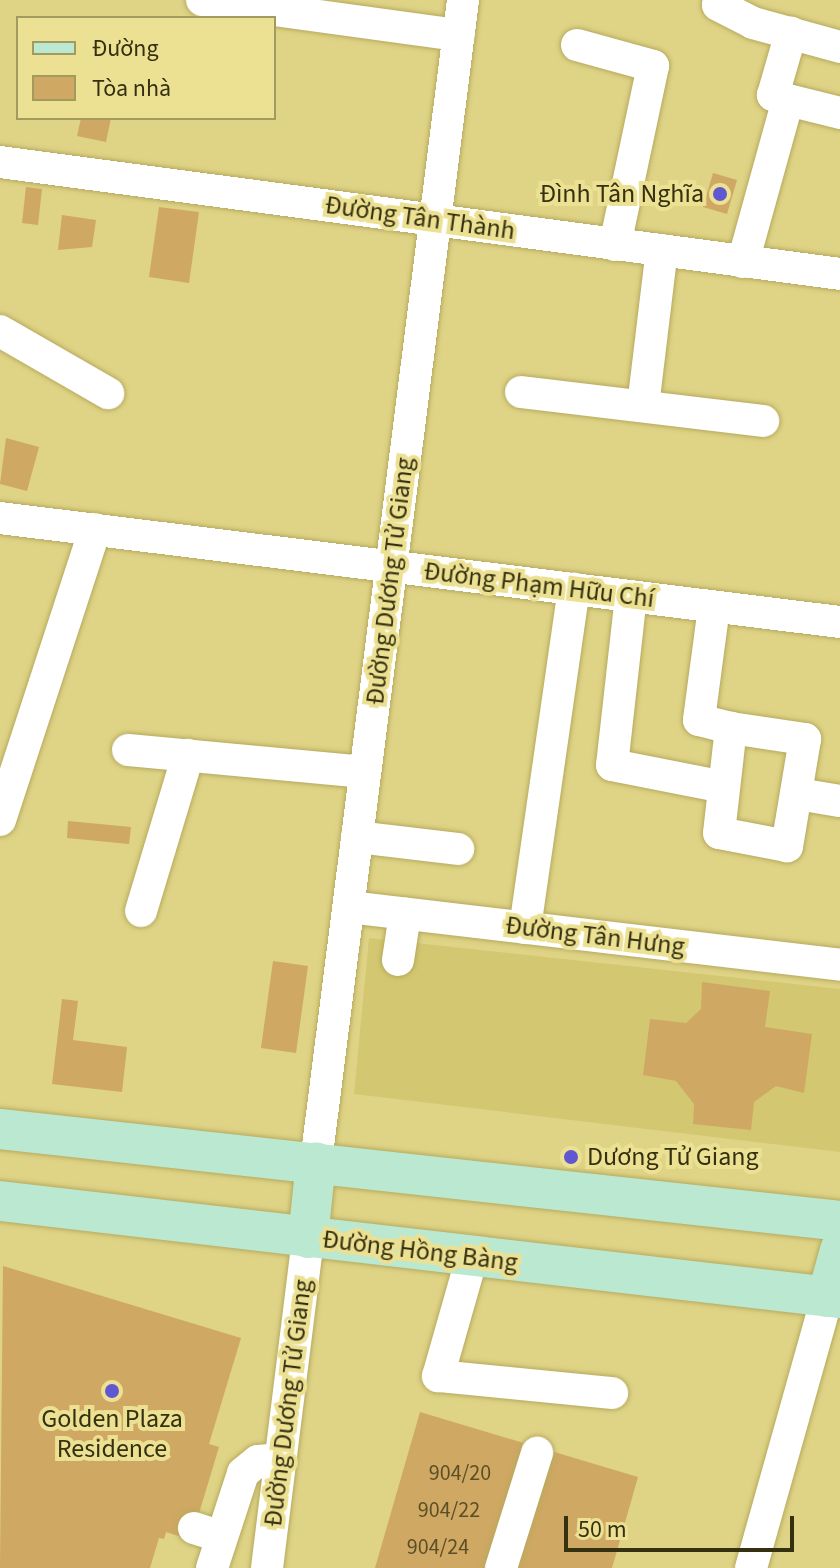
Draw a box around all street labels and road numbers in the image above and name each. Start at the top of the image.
street label: Đường Tân Thành [323,189,517,247]
street label: Đường Dương Tử Giang [359,456,421,706]
street label: Đường Phạm Hữu Chí [422,555,656,615]
street label: Đường Tân Hưng [504,910,686,962]
street label: Đường Hồng Bàng [321,1224,519,1278]
street label: Đường Dương Tử Giang [257,1278,319,1528]

